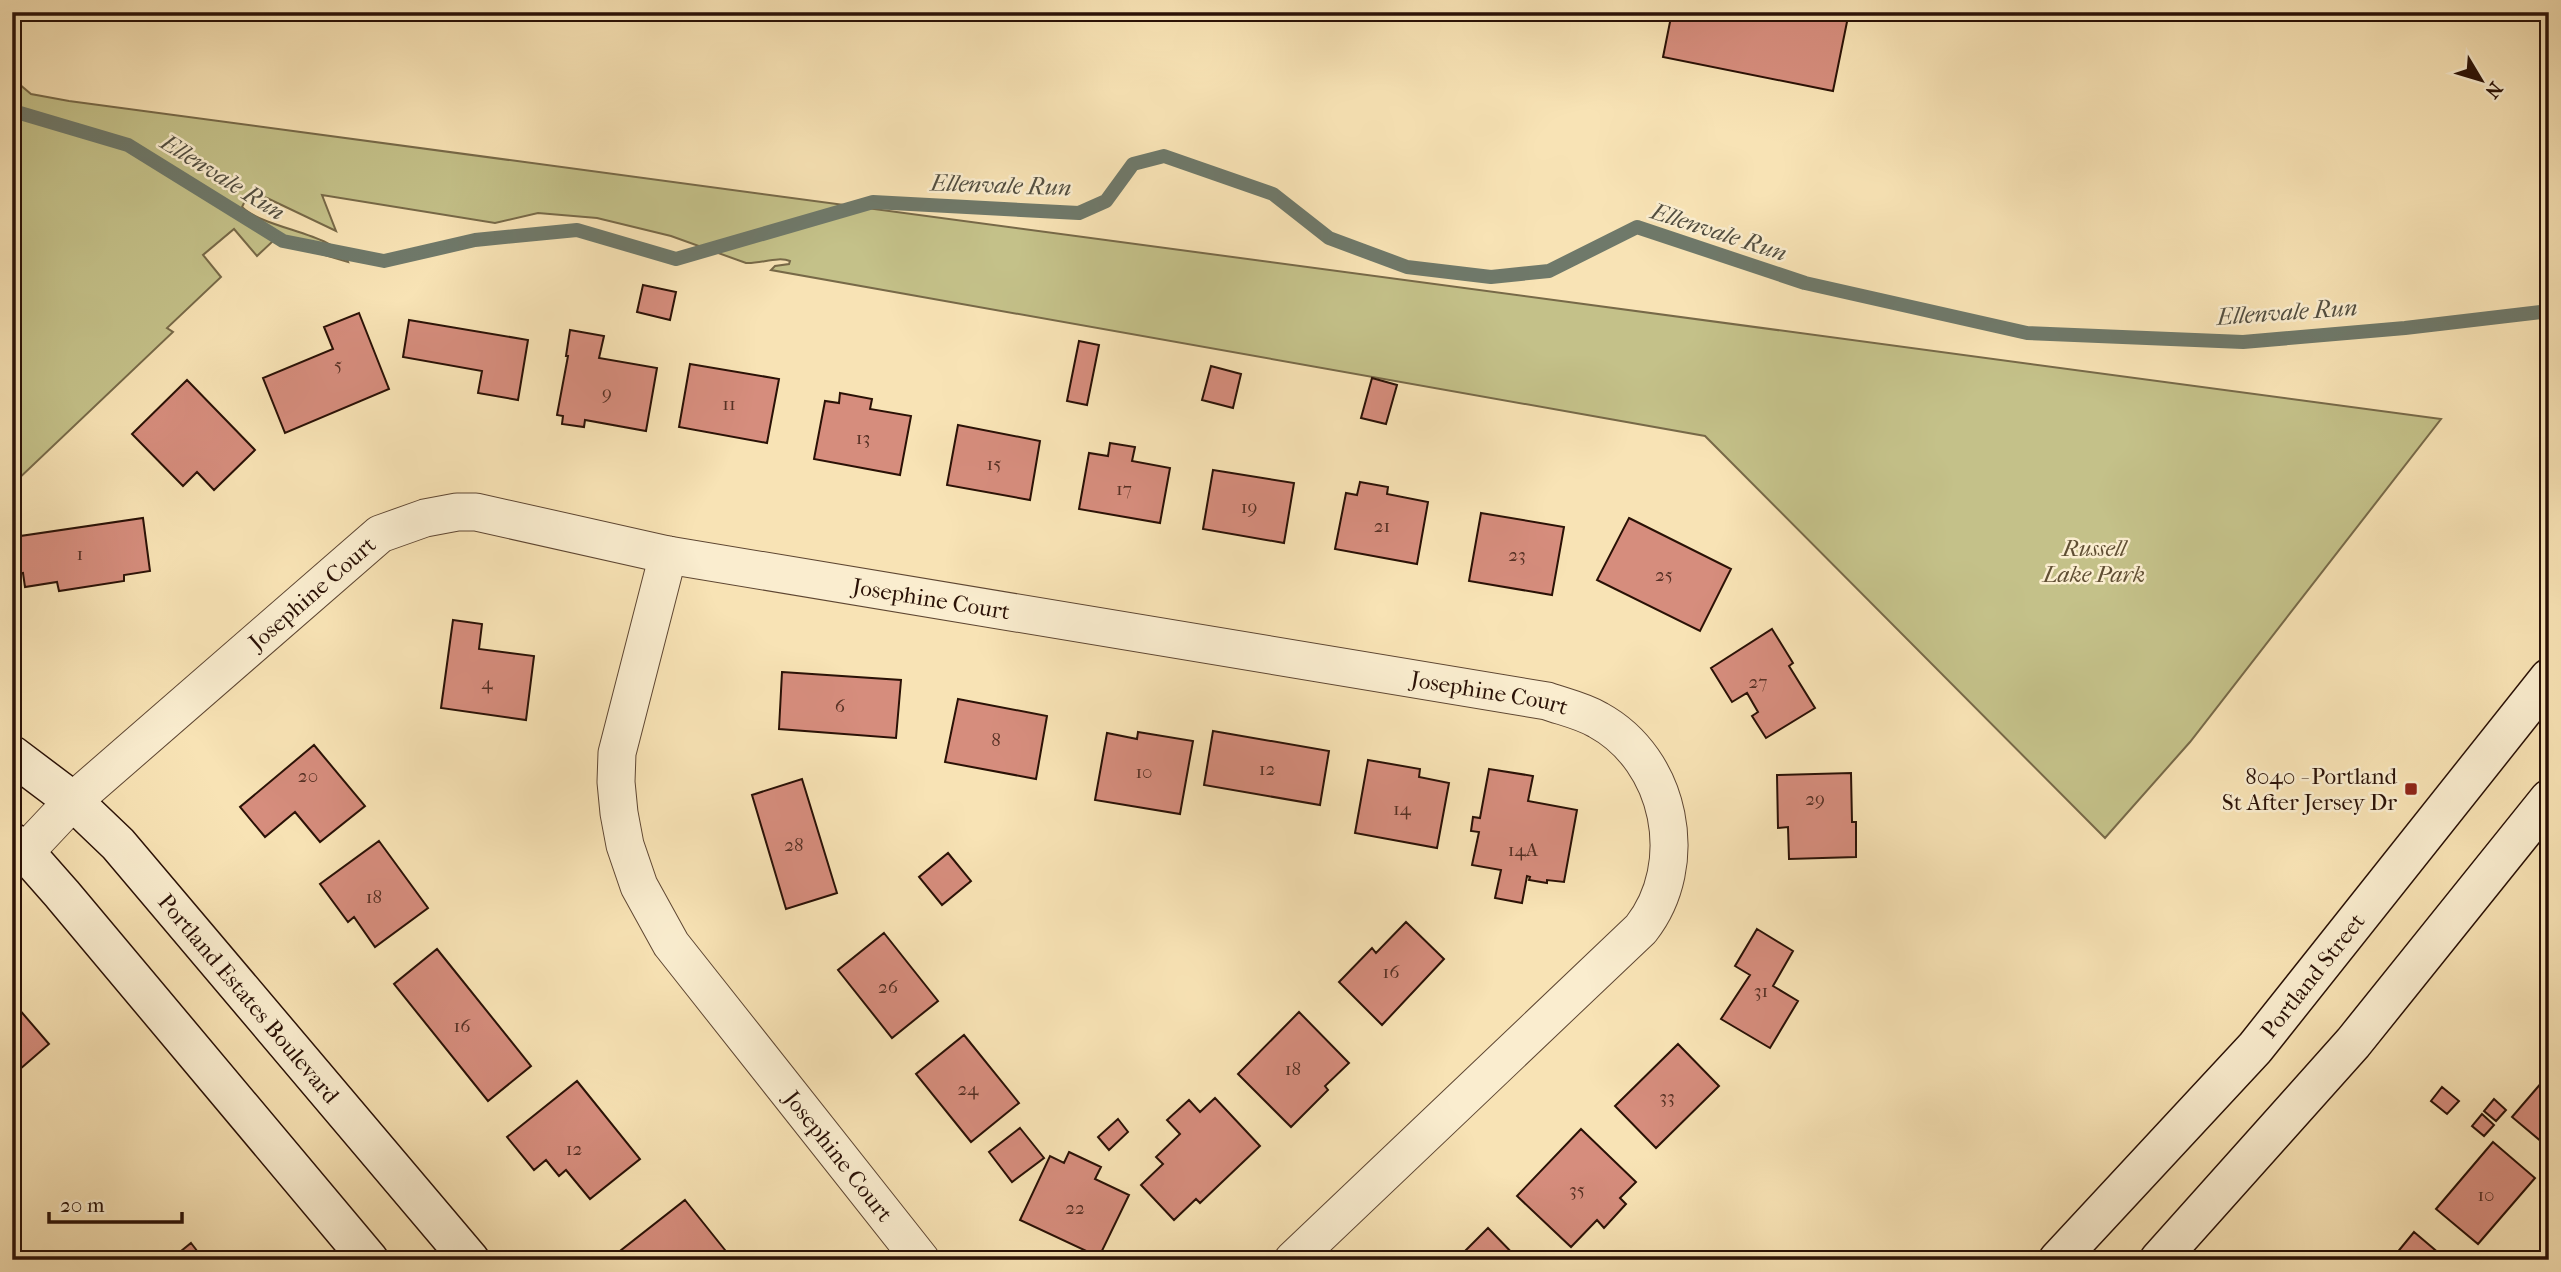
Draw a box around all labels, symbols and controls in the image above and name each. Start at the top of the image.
north arrow [2446,46,2516,116]
text: N [2480,77,2507,103]
water label: Ellenvale Run [154,127,290,226]
water label: Ellenvale Run [928,168,1072,201]
water label: Ellenvale Run [1646,196,1790,267]
water label: Ellenvale Run [2214,293,2358,331]
house number: 5 [334,354,342,376]
house number: 9 [602,382,612,404]
house number: 11 [722,393,736,415]
house number: 13 [856,427,870,449]
house number: 15 [987,453,1001,475]
house number: 17 [1116,478,1132,500]
house number: 19 [1241,496,1257,518]
house number: 21 [1374,515,1390,537]
street label: Josephine Court [242,531,381,657]
park label: Russell Lake Park [2041,535,2145,588]
house number: 1 [77,543,83,565]
house number: 23 [1508,544,1526,566]
house number: 25 [1655,564,1673,586]
street label: Josephine Court [849,573,1012,626]
street label: Josephine Court [1407,665,1571,721]
house number: 27 [1749,671,1767,693]
house number: 4 [481,672,493,694]
house number: 6 [835,695,846,717]
house number: 8 [991,729,1001,751]
house number: 12 [1259,758,1276,780]
house number: 10 [1135,761,1153,783]
place label: 8040 - Portland St After Jersey Dr [2222,763,2397,816]
house number: 20 [298,765,318,787]
marker: 8040 - Portland St After Jersey Dr [2403,781,2419,797]
house number: 29 [1805,788,1825,810]
house number: 14 [1393,798,1412,820]
house number: 28 [784,834,804,856]
house number: 14A [1508,839,1539,861]
house number: 18 [366,886,382,908]
street label: Portland Estates Boulevard [152,889,345,1109]
street label: Portland Street [2255,908,2371,1044]
house number: 16 [1383,961,1400,983]
house number: 26 [878,976,899,998]
house number: 31 [1754,980,1768,1002]
house number: 16 [454,1015,471,1037]
house number: 18 [1285,1058,1301,1080]
house number: 24 [958,1078,979,1100]
street label: Josephine Court [777,1084,898,1227]
house number: 33 [1659,1086,1675,1108]
house number: 12 [566,1138,583,1160]
house number: 35 [1569,1179,1585,1201]
scale bar [49,1181,182,1225]
house number: 10 [2477,1184,2495,1206]
text: 20 m [60,1193,105,1217]
house number: 22 [1065,1197,1085,1219]

